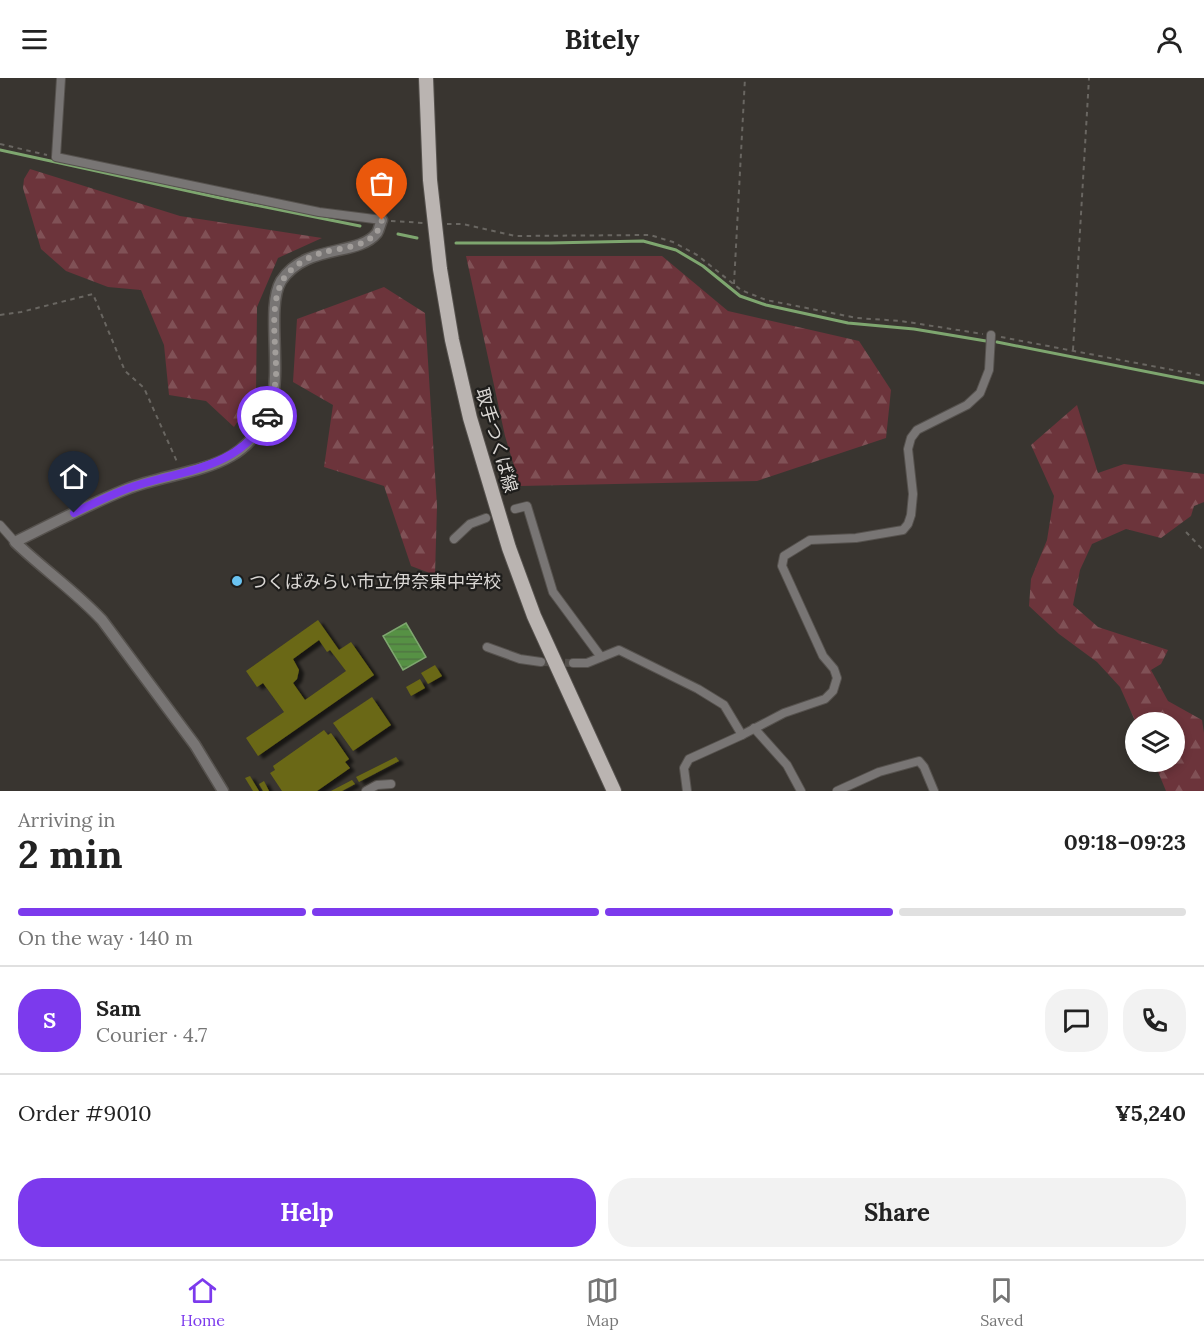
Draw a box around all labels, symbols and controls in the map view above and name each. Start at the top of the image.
text: Bitely [564,22,640,56]
icon: menu [18,23,51,56]
icon: person [1153,23,1186,56]
pin [356,158,407,220]
icon: bag [365,167,398,200]
street label: 取手つくば線 [471,385,523,495]
courier [237,386,297,446]
icon: car [251,400,284,433]
pin [48,451,99,513]
icon: home [57,460,90,493]
place label: つくばみらい市立伊奈東中学校 [249,570,501,593]
marker: つくばみらい市立伊奈東中学校 [230,574,244,588]
map controls [1125,712,1185,772]
button: layers [1125,712,1185,772]
text: Arriving in [18,807,115,832]
text: 09:18–09:23 [1064,828,1186,856]
text: 2 min [18,829,123,879]
text: On the way · 140 m [18,925,193,950]
button: chat [1045,989,1108,1052]
button: phone [1123,989,1186,1052]
text: Sam [96,994,141,1022]
text: S [43,1006,56,1034]
text: Courier · 4.7 [96,1022,207,1047]
text: Order #9010 [18,1099,152,1127]
text: ¥5,240 [1115,1099,1186,1127]
button: Help [18,1178,596,1247]
button: Share [608,1178,1186,1247]
tab: Home [181,1274,225,1330]
tab: Map [586,1274,619,1330]
tab: Saved [980,1274,1023,1330]

